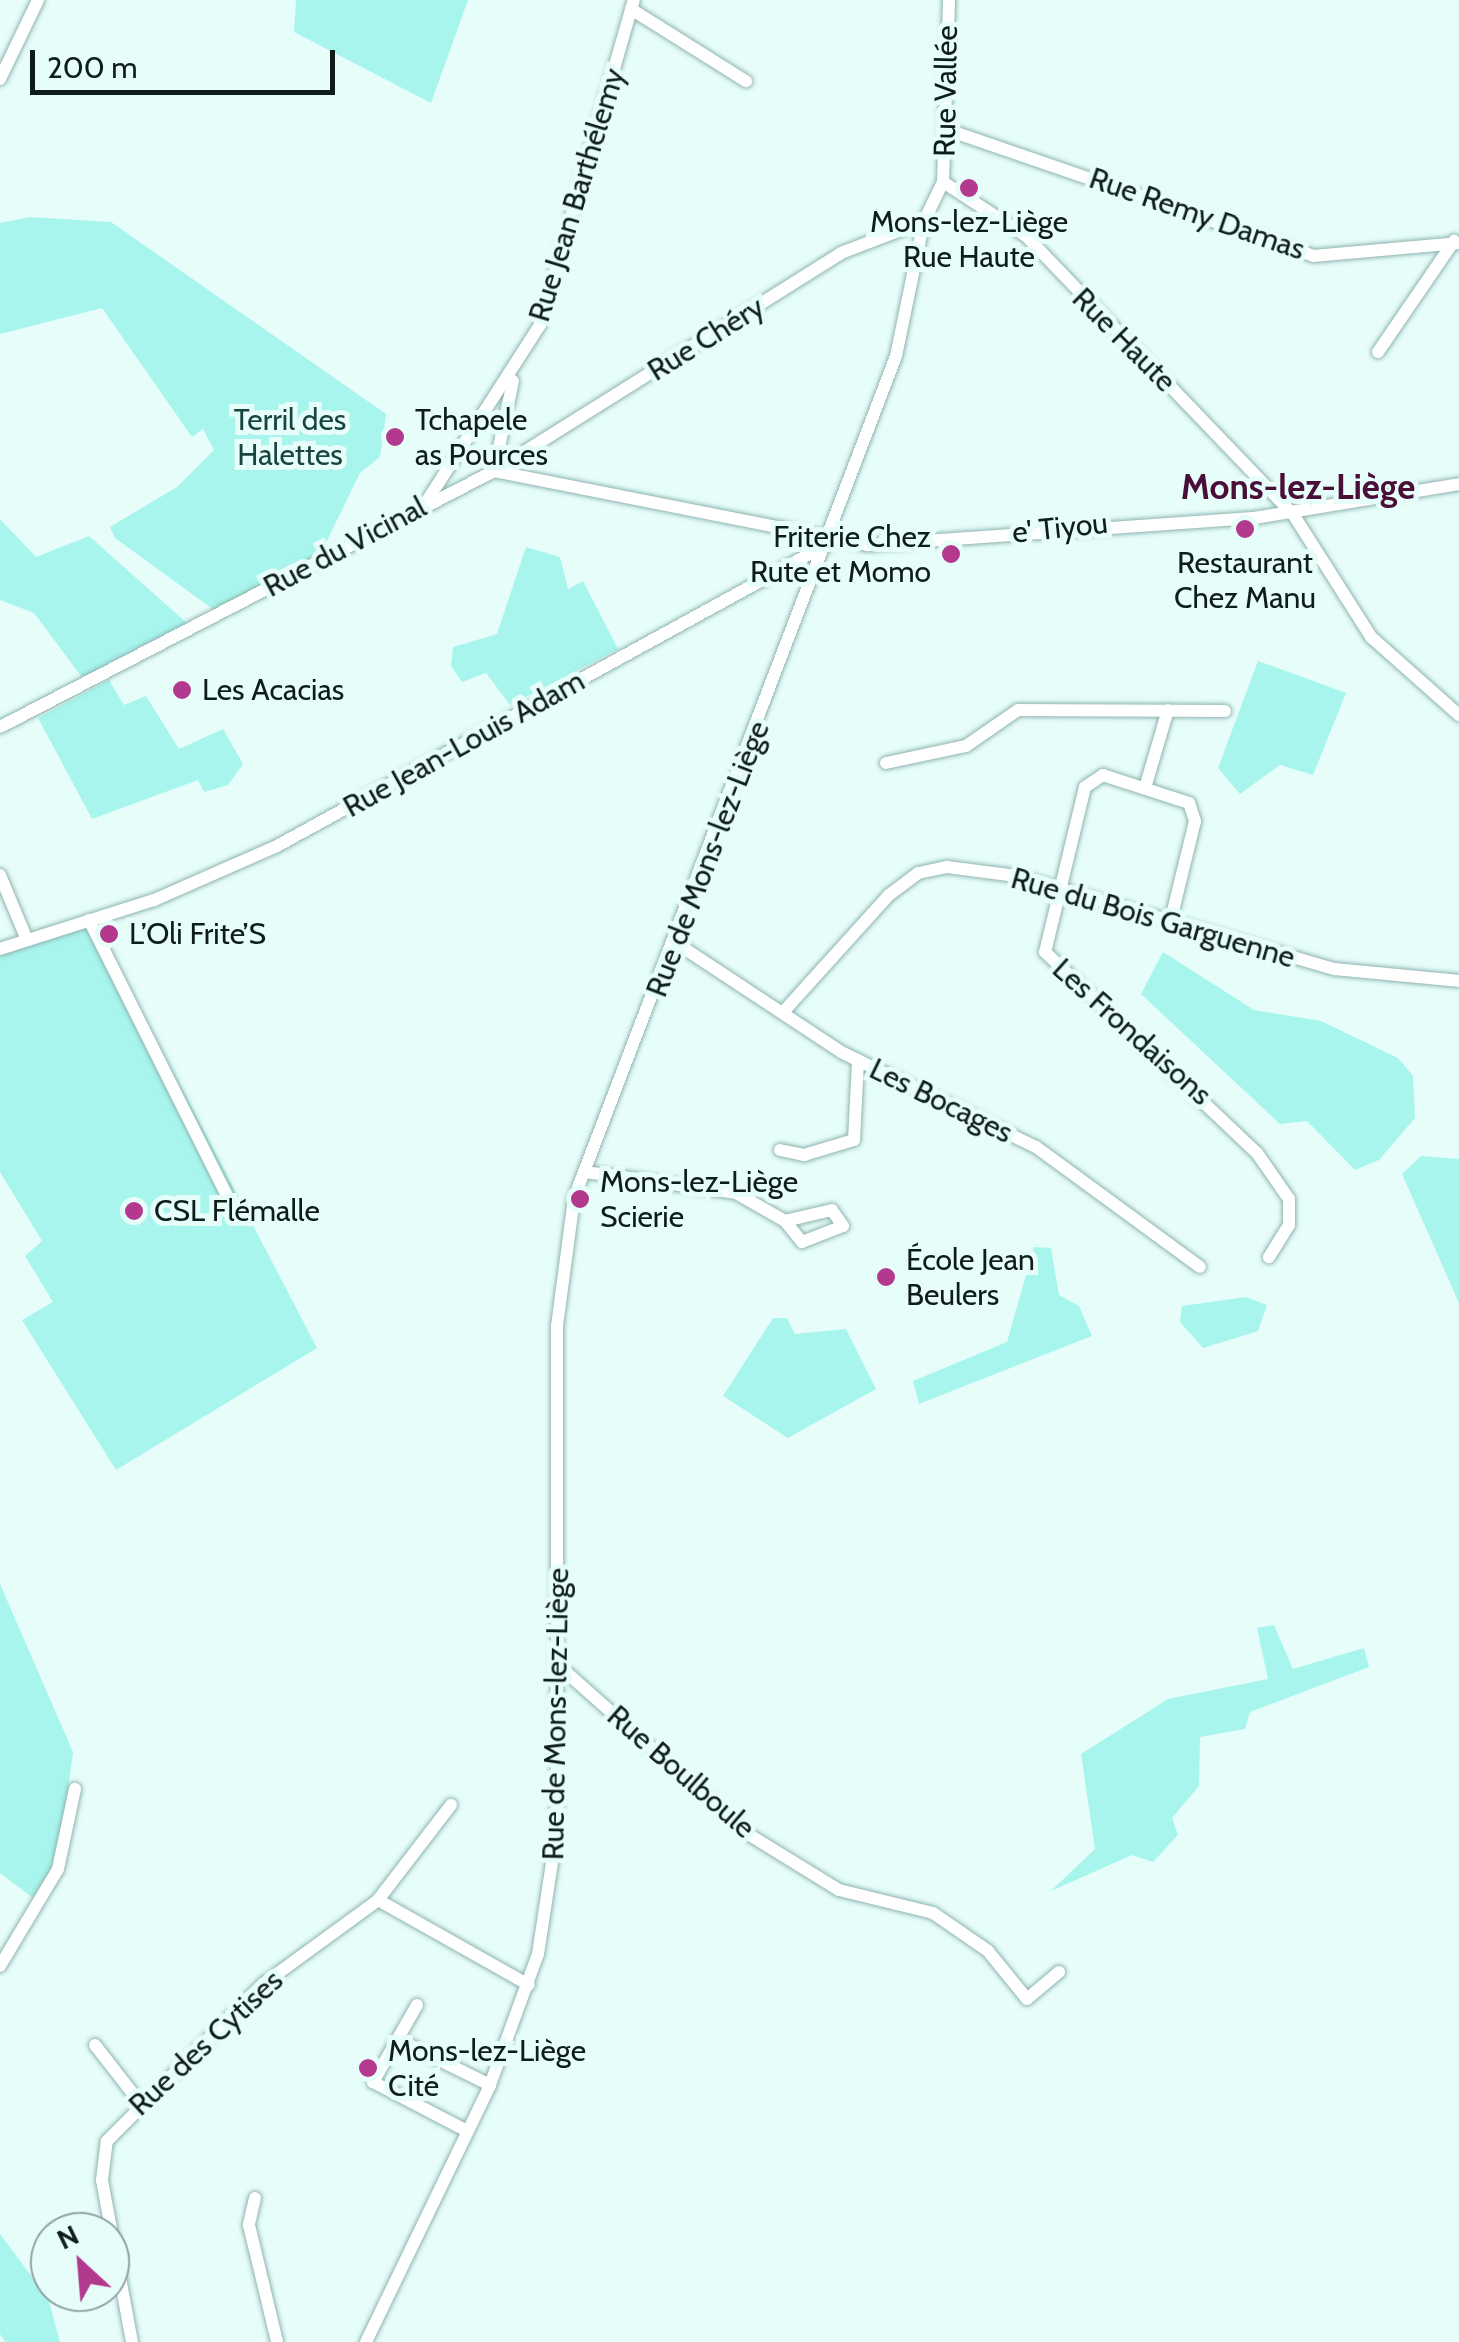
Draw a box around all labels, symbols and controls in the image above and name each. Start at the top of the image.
street label: Rue Vallée [927,25,965,157]
scale bar [35,30,340,92]
text: 200 m [47,49,138,86]
street label: Rue Jean Barthélemy [521,64,633,326]
street label: Rue Remy Damas [1085,160,1309,268]
marker: Mons-lez-Liège Rue Haute [958,177,980,199]
place label: Mons-lez-Liège Rue Haute [870,204,1068,274]
street label: Rue Haute [1065,281,1183,399]
street label: Rue Chéry [641,289,771,389]
park label: Terril des Halettes [234,402,346,472]
place label: Tchapele as Pources [415,402,548,472]
marker: Tchapele as Pources [384,426,406,448]
district label: Mons-lez-Liège [1181,466,1415,508]
street label: Rue du Vicinal [258,489,432,605]
street label: e' Tiyou [1010,505,1110,551]
marker: Restaurant Chez Manu [1234,518,1256,540]
place label: Friterie Chez Rute et Momo [750,519,931,590]
marker: Friterie Chez Rute et Momo [940,543,962,565]
place label: Restaurant Chez Manu [1174,545,1316,616]
street label: Rue Jean-Louis Adam [337,663,591,825]
place label: Les Acacias [202,672,344,708]
marker: Les Acacias [171,679,193,701]
street label: Rue de Mons-lez-Liège [639,716,777,1002]
street label: Rue du Bois Garguenne [1007,860,1299,976]
place label: L’Oli Frite’S [129,916,266,952]
marker: L’Oli Frite’S [98,923,120,945]
street label: Les Frondaisons [1045,951,1219,1113]
street label: Les Bocages [864,1051,1018,1151]
place label: Mons-lez-Liège Scierie [600,1164,798,1234]
marker: Mons-lez-Liège Scierie [569,1188,591,1210]
place label: CSL Flémalle [154,1193,320,1229]
marker: CSL Flémalle [123,1200,145,1222]
place label: École Jean Beulers [906,1242,1035,1312]
marker: École Jean Beulers [875,1266,897,1288]
street label: Rue de Mons-lez-Liège [535,1567,577,1861]
street label: Rue Boulboule [600,1698,762,1846]
street label: Rue des Cytises [122,1963,290,2123]
place label: Mons-lez-Liège Cité [388,2033,586,2104]
marker: Mons-lez-Liège Cité [357,2057,379,2079]
north arrow [30,2212,130,2312]
text: N [51,2217,84,2256]

